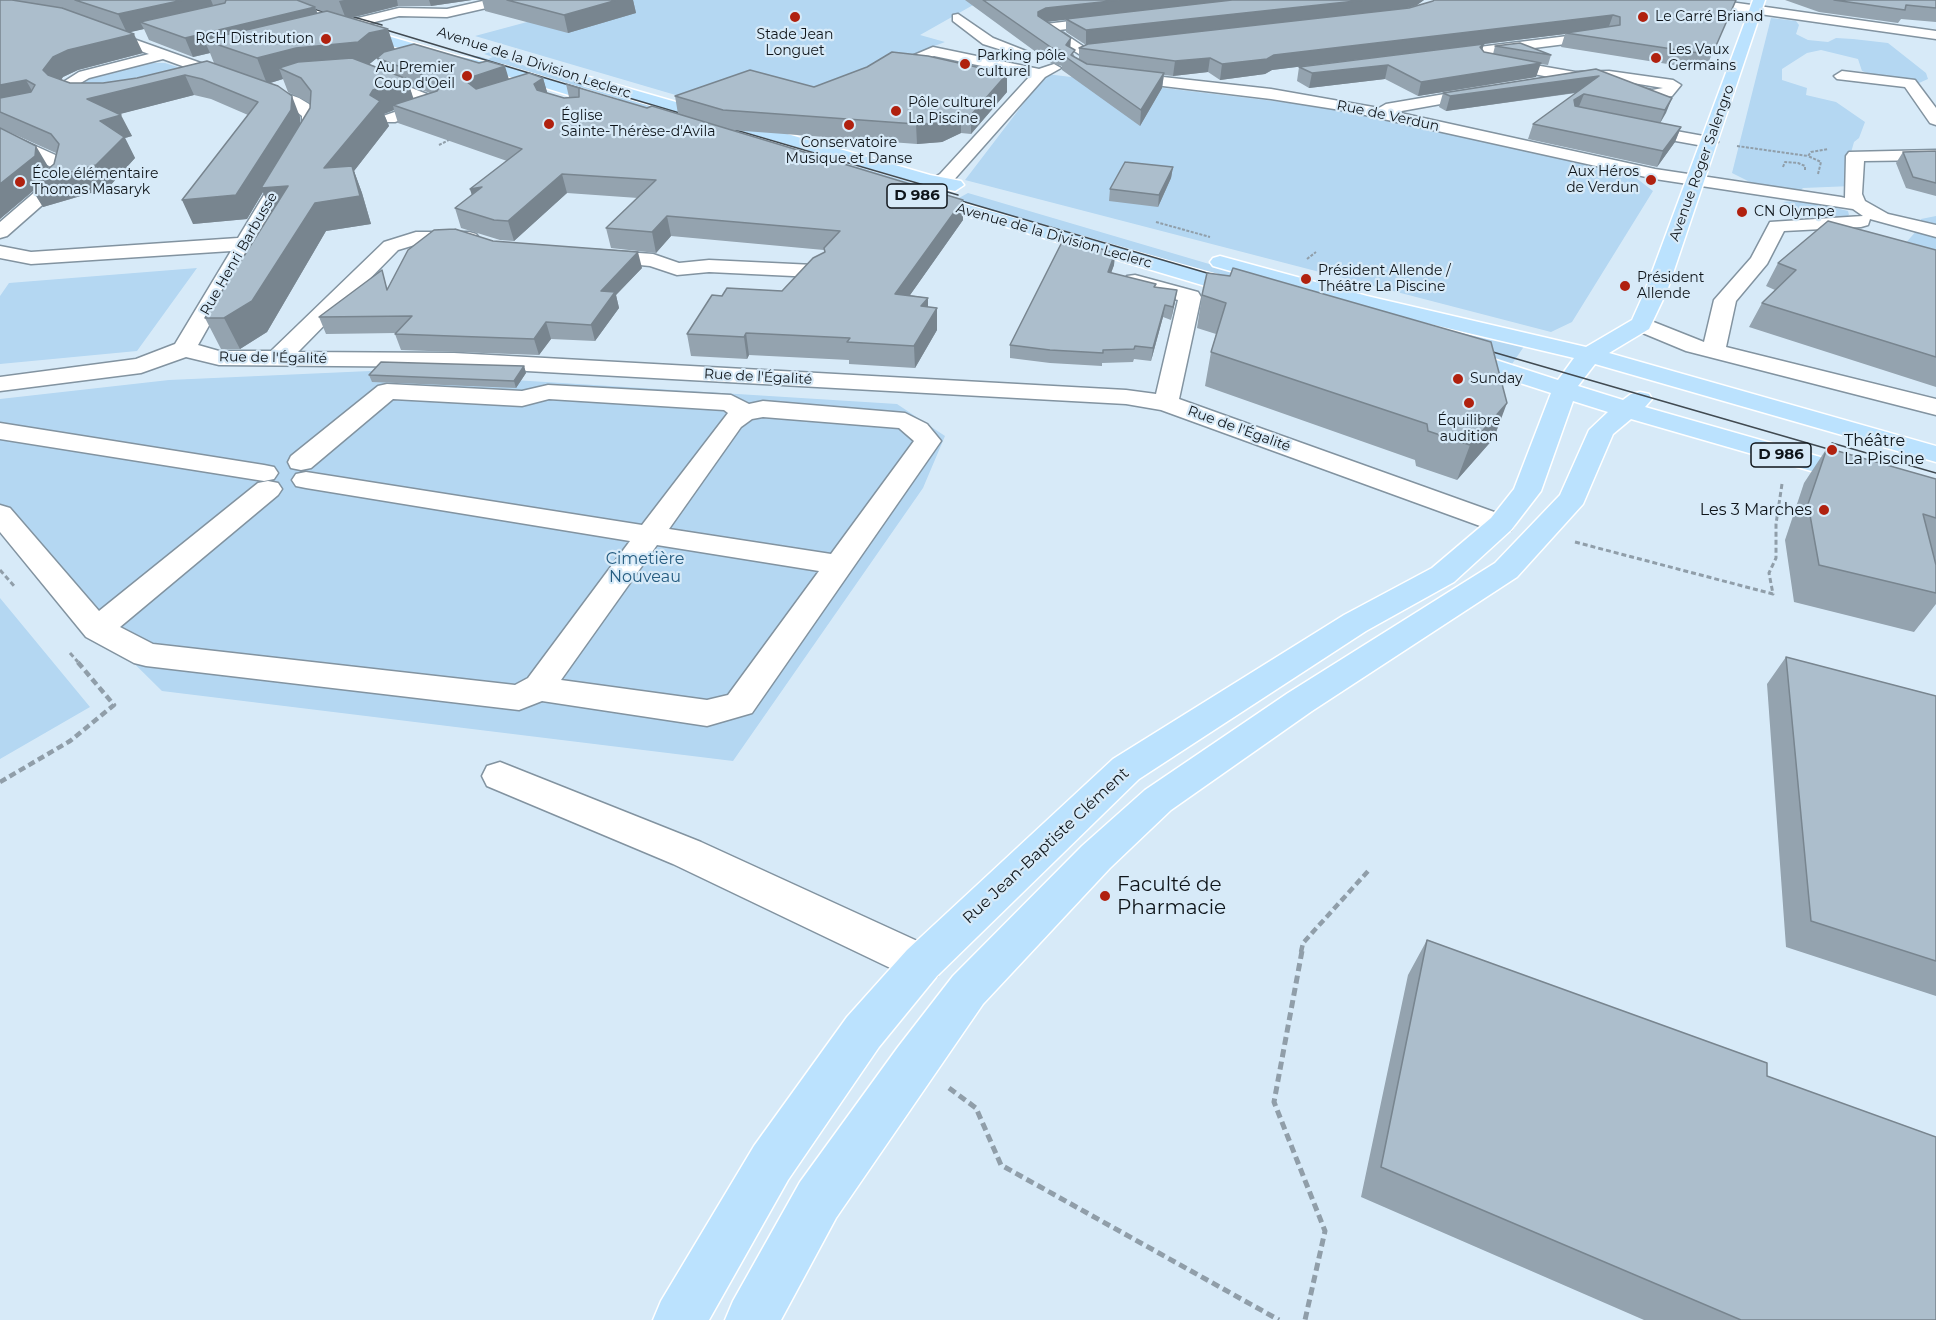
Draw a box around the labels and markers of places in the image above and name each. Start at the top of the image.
place label: Le Carré Briand [1655,9,1763,25]
marker: Stade Jean Longuet [788,10,802,24]
marker: Le Carré Briand [1636,10,1650,24]
place label: Stade Jean Longuet [757,27,833,60]
place label: RCH Distribution [195,31,314,47]
marker: RCH Distribution [319,32,333,46]
place label: Les Vaux Germains [1668,42,1736,74]
place label: Parking pôle culturel [977,48,1066,80]
marker: Les Vaux Germains [1649,51,1663,65]
marker: Parking pôle culturel [958,57,972,71]
place label: Au Premier Coup d'Oeil [374,60,455,92]
marker: Au Premier Coup d'Oeil [460,69,474,83]
place label: Pôle culturel La Piscine [908,95,996,128]
marker: Pôle culturel La Piscine [889,104,903,118]
place label: Église Sainte-Thérèse-d'Avila [561,108,716,140]
marker: Église Sainte-Thérèse-d'Avila [542,117,556,131]
marker: Conservatoire Musique et Danse [842,118,856,132]
place label: Conservatoire Musique et Danse [786,135,912,168]
place label: Aux Héros de Verdun [1566,164,1639,196]
place label: École élémentaire Thomas Masaryk [32,166,158,198]
marker: Aux Héros de Verdun [1644,173,1658,187]
marker: École élémentaire Thomas Masaryk [13,175,27,189]
place label: CN Olympe [1754,204,1835,220]
marker: CN Olympe [1735,205,1749,219]
place label: Président Allende / Théâtre La Piscine [1318,263,1451,296]
place label: Président Allende [1637,270,1704,302]
marker: Président Allende / Théâtre La Piscine [1299,272,1313,286]
marker: Président Allende [1618,279,1632,293]
place label: Sunday [1470,371,1523,387]
marker: Sunday [1451,372,1465,386]
marker: Équilibre audition [1462,396,1476,410]
place label: Équilibre audition [1438,413,1500,446]
place label: Théâtre La Piscine [1844,431,1924,469]
marker: Théâtre La Piscine [1825,443,1839,457]
place label: Les 3 Marches [1700,500,1812,520]
marker: Les 3 Marches [1817,503,1831,517]
place label: Faculté de Pharmacie [1117,873,1226,920]
marker: Faculté de Pharmacie [1098,889,1112,903]

